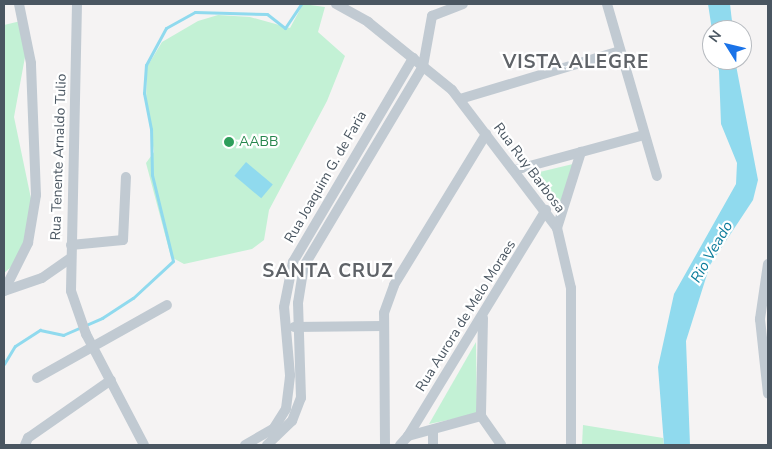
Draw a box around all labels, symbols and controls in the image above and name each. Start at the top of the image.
north arrow [702,20,752,70]
text: N [704,27,726,46]
district label: VISTA ALEGRE [501,52,651,74]
street label: Rua Tenente Arnaldo Tulio [48,73,70,241]
street label: Rua Joaquim G. de Faria [281,108,371,246]
street label: Rua Ruy Barbosa [490,120,568,216]
place label: AABB [239,134,278,150]
marker: AABB [223,136,235,148]
water label: Rio Veado [687,218,737,286]
street label: Rua Aurora de Melo Moraes [412,237,520,395]
district label: SANTA CRUZ [261,261,395,283]

